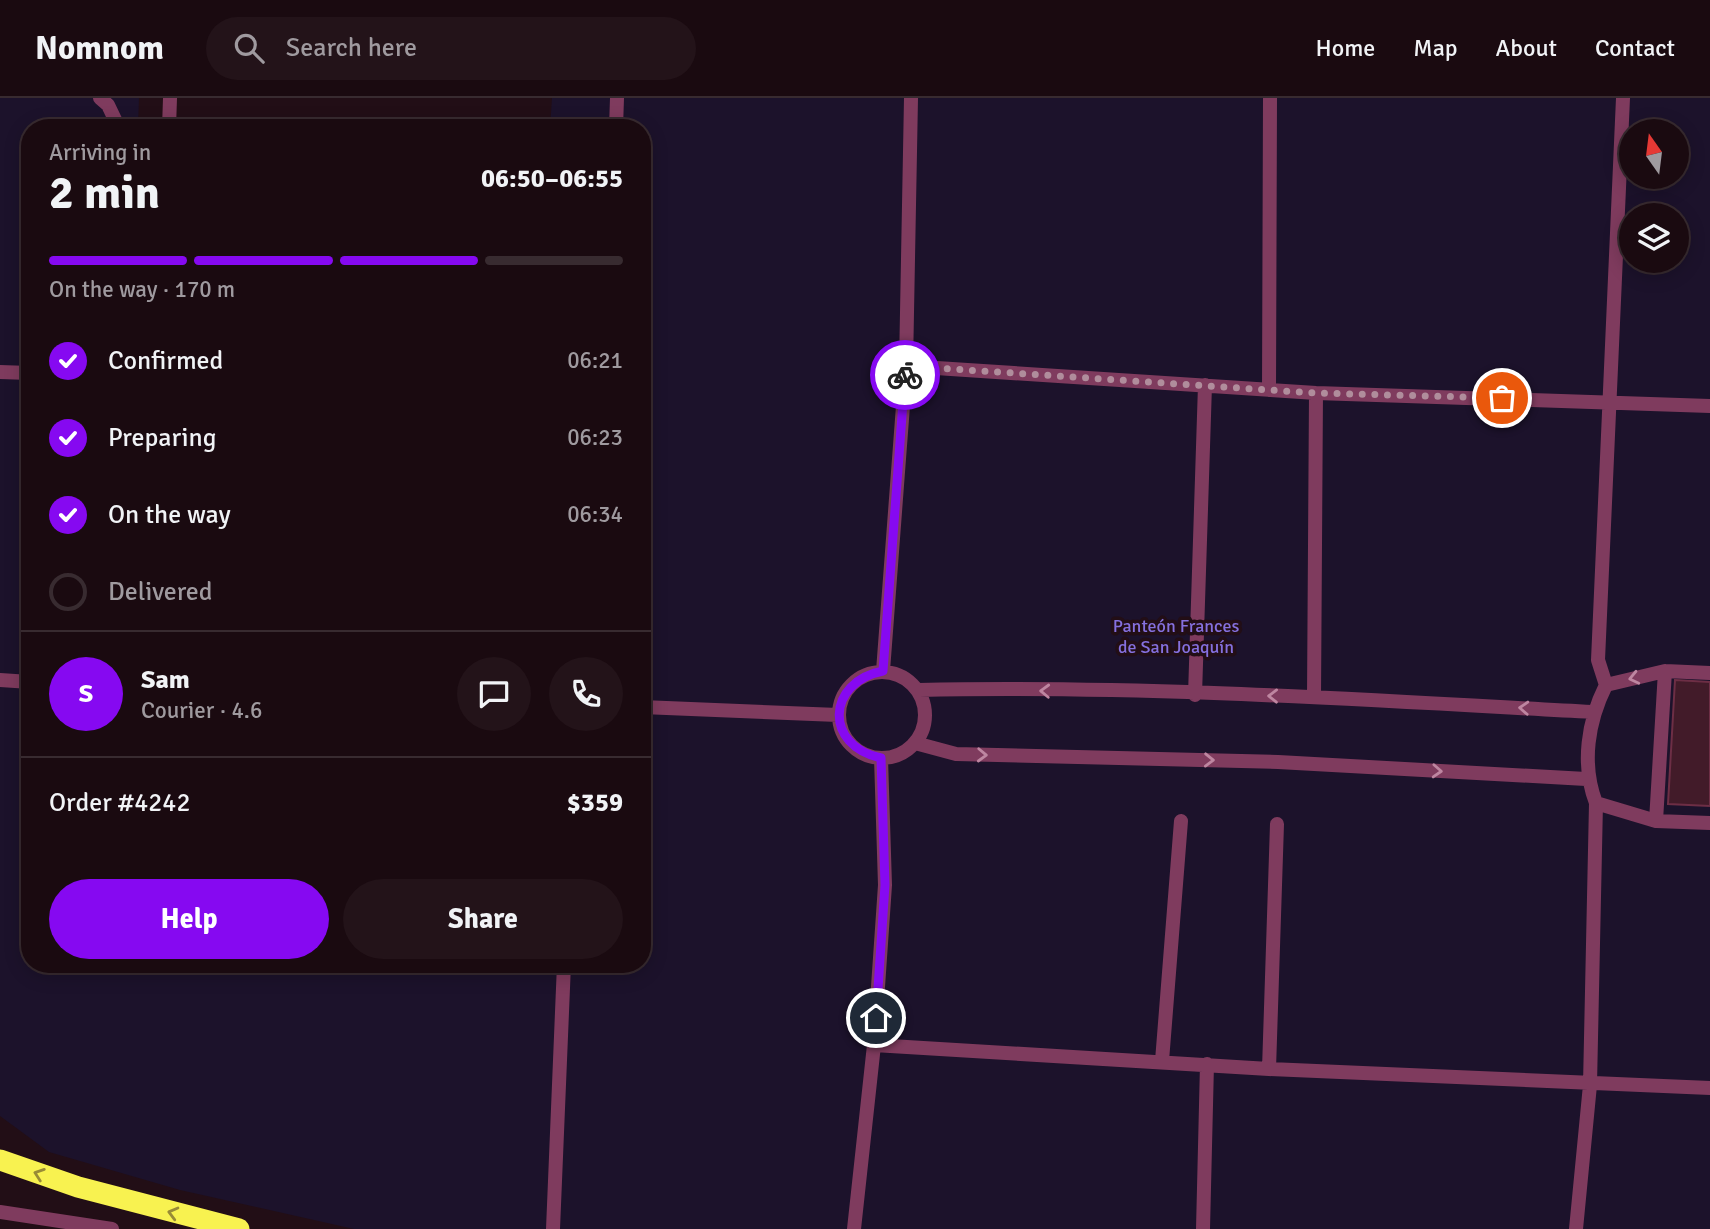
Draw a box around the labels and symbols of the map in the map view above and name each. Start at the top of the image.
north arrow [1619,119,1689,189]
courier [870,340,940,410]
pin [1472,368,1532,428]
park label: Panteón Frances de San Joaquín [1113,615,1239,658]
one-way arrow [1628,670,1640,685]
one-way arrow [1039,683,1050,698]
one-way arrow [1267,688,1277,704]
one-way arrow [1518,701,1529,716]
one-way arrow [977,747,988,763]
one-way arrow [1204,753,1215,768]
one-way arrow [1431,763,1442,778]
pin [846,988,906,1048]
one-way arrow [33,1168,46,1182]
one-way arrow [167,1207,179,1221]

